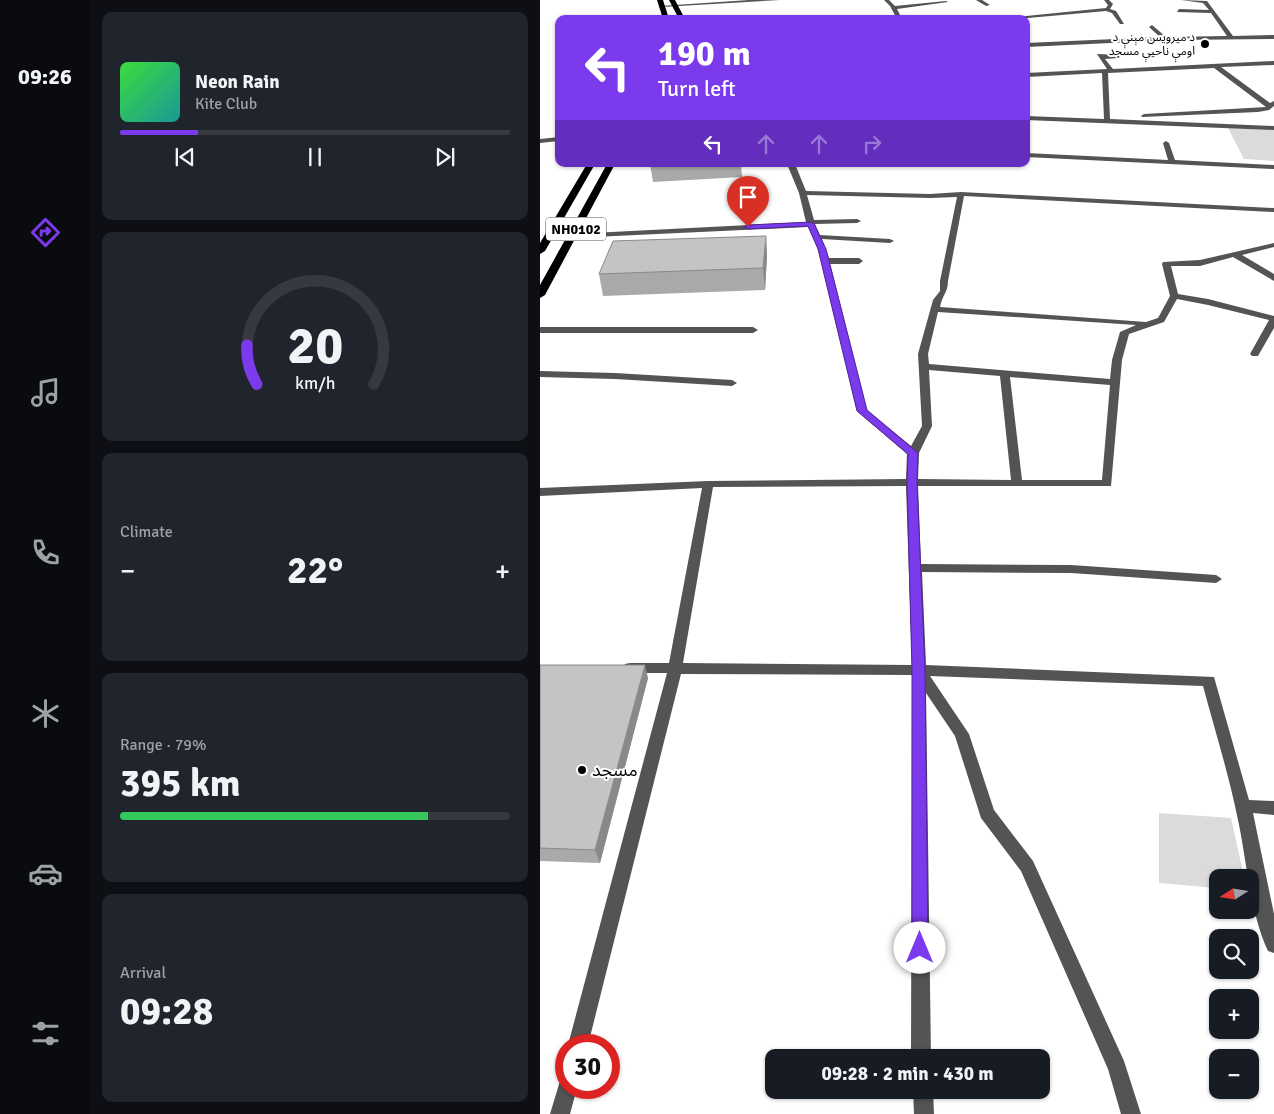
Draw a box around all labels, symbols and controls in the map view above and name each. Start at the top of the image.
place label: د ميرویس مېنې د اومې ناحيې مسجد [1109,30,1195,63]
text: 190 m [658,32,751,75]
icon: left [575,35,640,100]
marker: د ميرویس مېنې د اومې ناحيې مسجد [1199,38,1211,50]
text: 09:26 [18,63,72,90]
text: Neon Rain [195,70,280,94]
text: Turn left [658,75,736,102]
text: Kite Club [195,94,257,114]
icon: left [699,130,727,158]
icon: ahead [752,130,780,158]
icon: ahead [805,130,833,158]
icon: right [858,130,886,158]
icon: previous [171,143,199,171]
icon: pause [301,143,329,171]
icon: next [431,143,459,171]
pin [727,176,769,227]
icon: arrive [734,183,762,211]
icon: directions [28,215,63,250]
road number: NH0102 [546,218,606,240]
text: 20 [287,314,343,378]
text: km/h [295,372,335,394]
icon: music [28,375,63,410]
text: Climate [120,522,173,542]
icon: phone [28,535,63,570]
text: 22° [287,547,343,594]
text: − [120,554,135,588]
text: + [495,554,510,588]
icon: climate [28,696,63,731]
text: Range · 79% [120,735,206,755]
place label: مسجد [592,759,638,781]
text: 395 km [120,760,241,807]
marker: مسجد [576,764,588,776]
icon: car [28,856,63,891]
north arrow [1209,869,1259,919]
map controls [1209,869,1259,1099]
position arrow [893,921,945,973]
button: search [1209,929,1259,979]
text: Arrival [120,963,166,983]
text: 09:28 [120,988,213,1035]
button: + [1209,989,1259,1039]
icon: filters [28,1016,63,1051]
speed limit sign: 30 [555,1034,620,1099]
button: − [1209,1049,1259,1099]
text: 09:28 · 2 min · 430 m [821,1062,994,1086]

